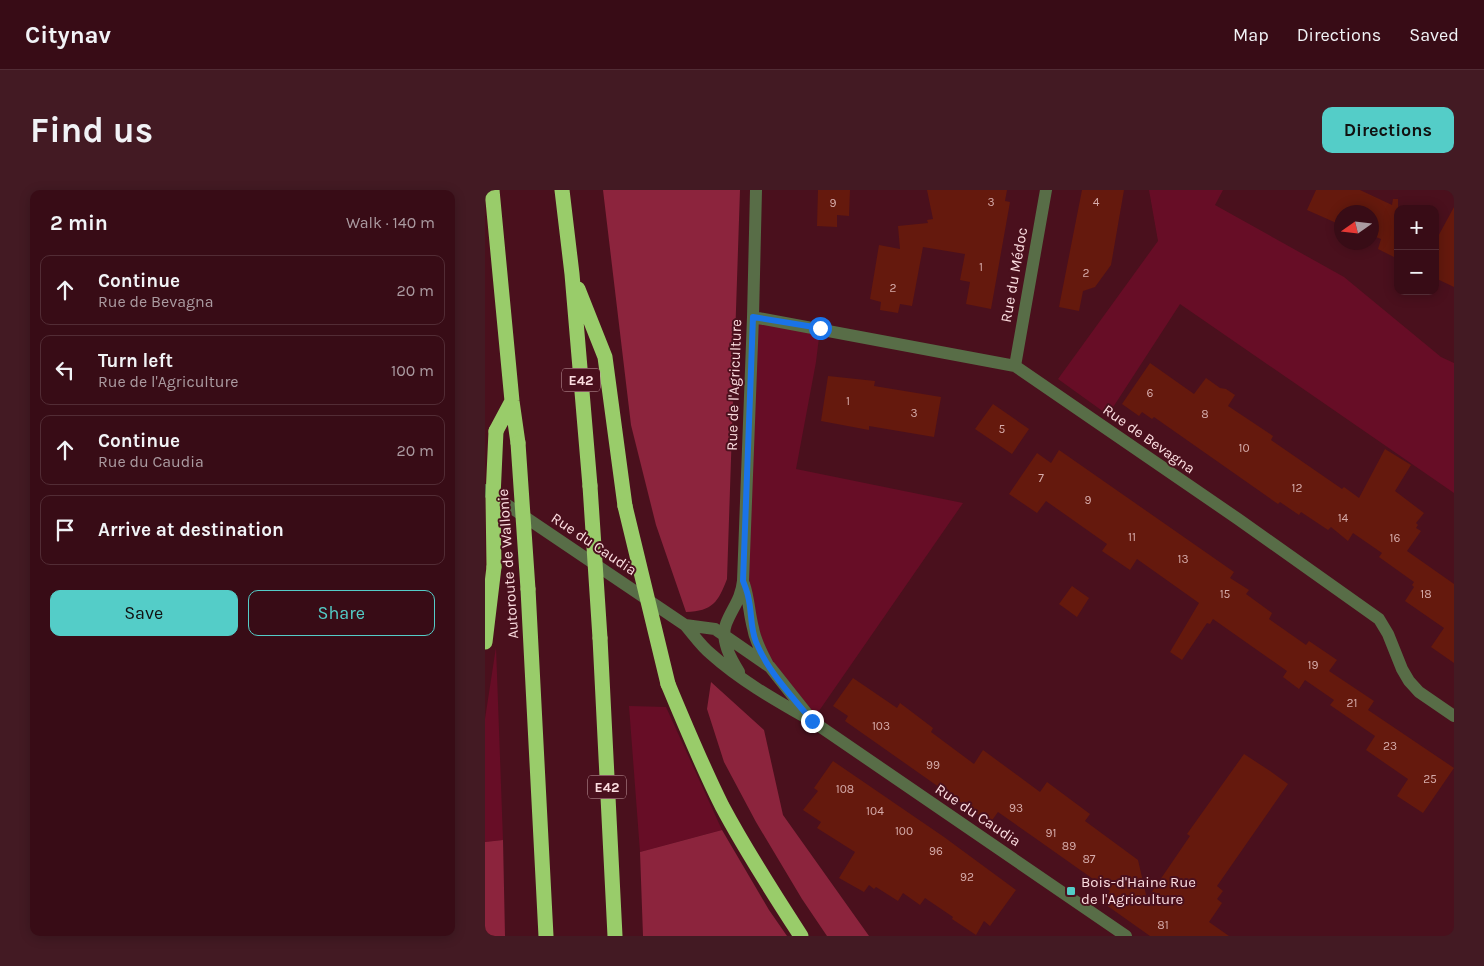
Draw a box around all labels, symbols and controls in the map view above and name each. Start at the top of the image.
text: Citynav [25,21,111,49]
text: Map [1233,24,1269,46]
text: Directions [1297,24,1381,46]
text: Saved [1409,24,1459,46]
button: Directions [1322,107,1454,153]
text: Find us [30,110,153,151]
house number: 3 [987,195,995,209]
house number: 4 [1093,195,1100,209]
house number: 9 [830,196,837,210]
north arrow [1334,205,1379,250]
map controls [1394,205,1439,295]
button: + [1394,205,1439,250]
text: 2 min [50,211,108,235]
text: Walk · 140 m [346,213,435,232]
street label: Rue du Médoc [997,226,1031,324]
button: − [1394,250,1439,295]
house number: 1 [979,260,983,274]
house number: 2 [1083,266,1090,280]
text: Continue [98,270,180,292]
icon: ahead [51,276,79,304]
text: 20 m [396,281,434,300]
house number: 2 [890,281,897,295]
text: Rue de Bevagna [98,292,214,311]
route start [809,317,832,340]
street label: Rue de l'Agriculture [723,319,745,451]
text: Turn left [98,350,173,372]
icon: left [51,356,79,384]
text: 100 m [391,361,434,380]
road number: E42 [562,368,600,392]
text: Rue de l'Agriculture [98,372,239,391]
house number: 6 [1147,386,1154,400]
house number: 1 [846,394,850,408]
street label: Rue de Bevagna [1099,401,1199,477]
house number: 3 [910,406,918,420]
house number: 8 [1201,407,1209,421]
house number: 5 [999,422,1006,436]
text: Continue [98,430,180,452]
icon: ahead [51,436,79,464]
text: 20 m [396,441,434,460]
house number: 10 [1238,441,1250,455]
text: Rue du Caudia [98,452,204,471]
house number: 7 [1038,471,1044,485]
house number: 12 [1292,481,1303,495]
street label: Autoroute de Wallonie [494,488,522,640]
house number: 9 [1085,493,1092,507]
street label: Rue du Caudia [548,509,640,579]
house number: 14 [1338,511,1349,525]
icon: arrive [51,516,79,544]
text: Arrive at destination [98,519,284,541]
house number: 11 [1128,530,1136,544]
house number: 16 [1390,531,1401,545]
house number: 13 [1177,552,1189,566]
house number: 15 [1220,587,1231,601]
house number: 18 [1420,587,1432,601]
button: Save [50,590,238,636]
button: Share [248,590,435,636]
house number: 19 [1308,658,1318,672]
house number: 21 [1347,696,1357,710]
route end [801,710,824,733]
house number: 103 [872,719,890,733]
house number: 23 [1383,739,1397,753]
house number: 99 [926,758,940,772]
house number: 25 [1423,772,1437,786]
road number: E42 [588,776,626,798]
street label: Rue du Caudia [932,780,1024,850]
house number: 108 [836,782,854,796]
house number: 93 [1009,801,1023,815]
house number: 104 [866,804,884,818]
house number: 100 [895,824,913,838]
house number: 91 [1046,826,1056,840]
house number: 89 [1062,839,1076,853]
house number: 96 [929,844,943,858]
house number: 87 [1082,852,1096,866]
house number: 92 [960,870,974,884]
place label: Bois-d'Haine Rue de l'Agriculture [1081,873,1196,908]
marker: Bois-d'Haine Rue de l'Agriculture [1065,885,1077,897]
house number: 81 [1157,918,1169,932]

